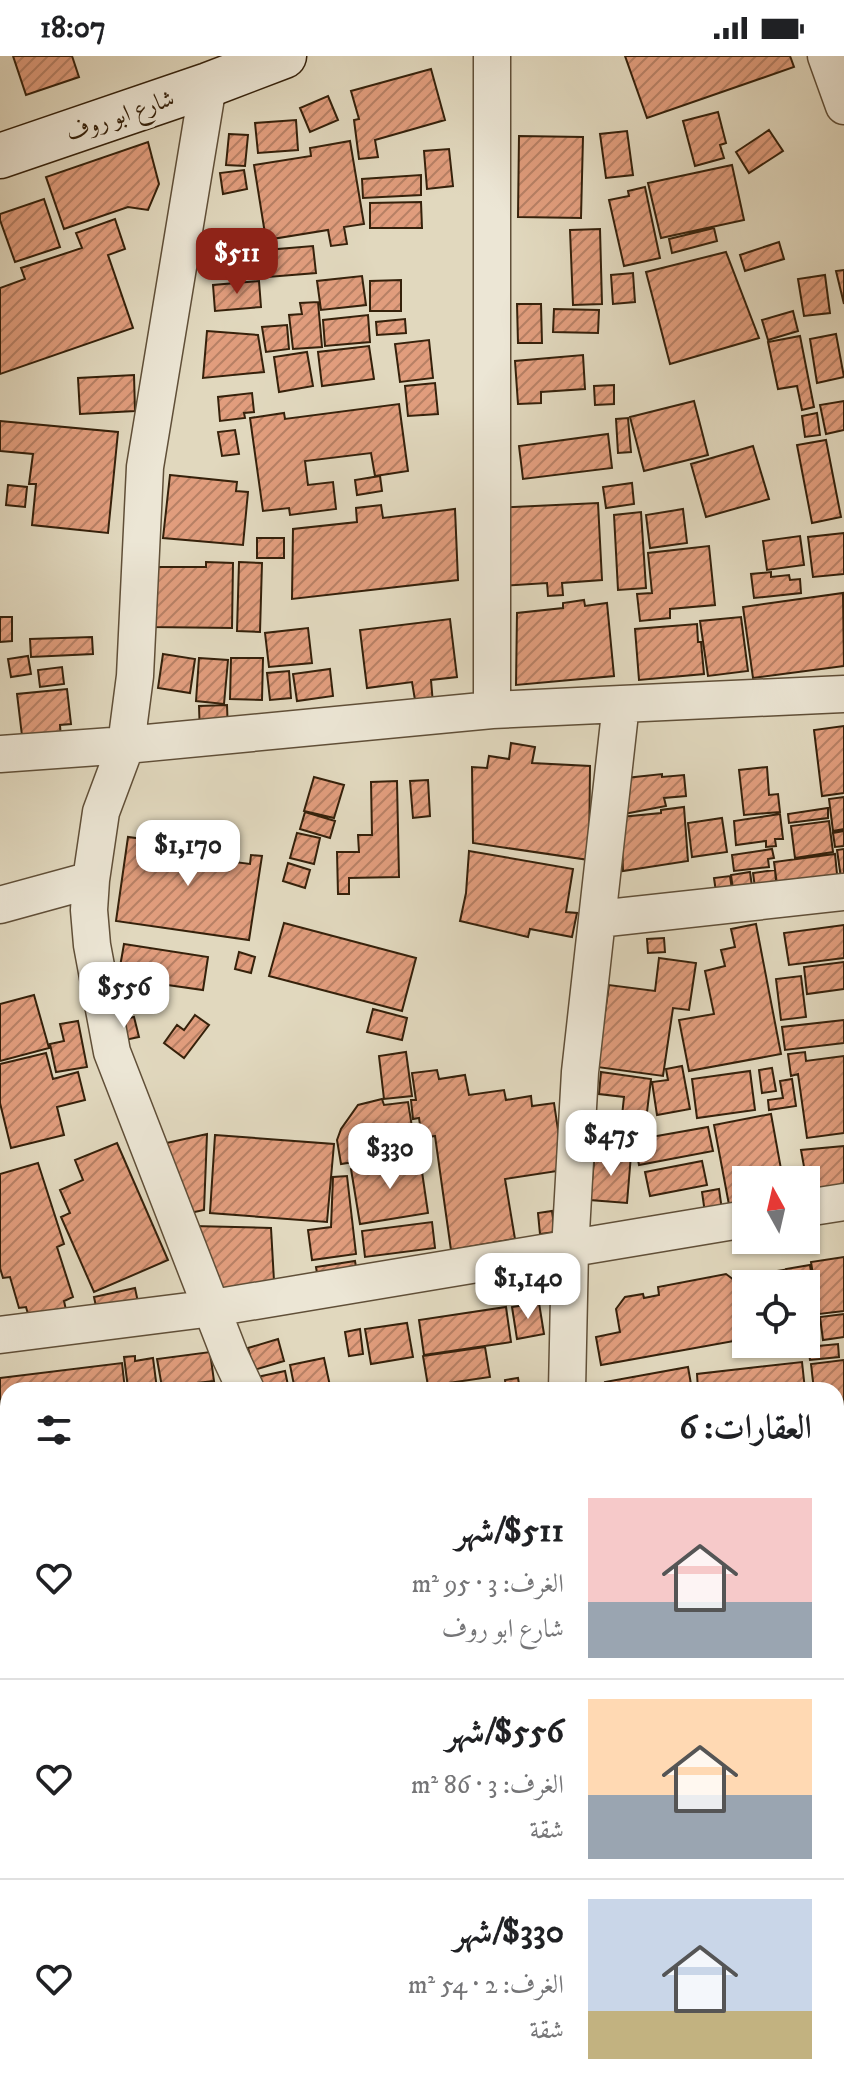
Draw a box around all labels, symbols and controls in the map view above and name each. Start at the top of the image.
text: 18:07 [40,10,106,47]
street label: شارع ابو روف [62,83,180,152]
pin: $511 [190,228,284,296]
text: $511 [214,237,260,270]
pin: $1,170 [123,820,253,888]
text: $1,170 [154,829,222,862]
pin: $556 [77,962,171,1030]
text: $556 [97,971,151,1004]
pin: $475 [564,1110,658,1178]
text: $475 [584,1119,638,1152]
pin: $330 [343,1123,437,1191]
text: $330 [366,1132,414,1165]
north arrow [732,1166,820,1254]
map controls [732,1166,820,1358]
pin: $1,140 [463,1253,593,1321]
text: $1,140 [493,1262,563,1295]
button: locate [732,1270,820,1358]
text: العقارات: 6 [679,1407,812,1449]
icon: filters [32,1408,76,1452]
text: $511/شهر [455,1510,564,1552]
icon: home [652,1530,748,1626]
icon: heart [32,1556,76,1600]
text: الغرف: 3 · 95 m² [412,1568,564,1601]
text: شارع ابو روف [442,1613,564,1646]
text: $556/شهر [446,1711,564,1753]
icon: home [652,1731,748,1827]
icon: heart [32,1757,76,1801]
text: الغرف: 3 · 86 m² [411,1769,564,1802]
text: شقة [530,1814,564,1847]
text: $330/شهر [454,1911,564,1953]
icon: home [652,1931,748,2027]
icon: heart [32,1957,76,2001]
text: الغرف: 2 · 54 m² [408,1969,564,2002]
text: شقة [530,2014,564,2047]

